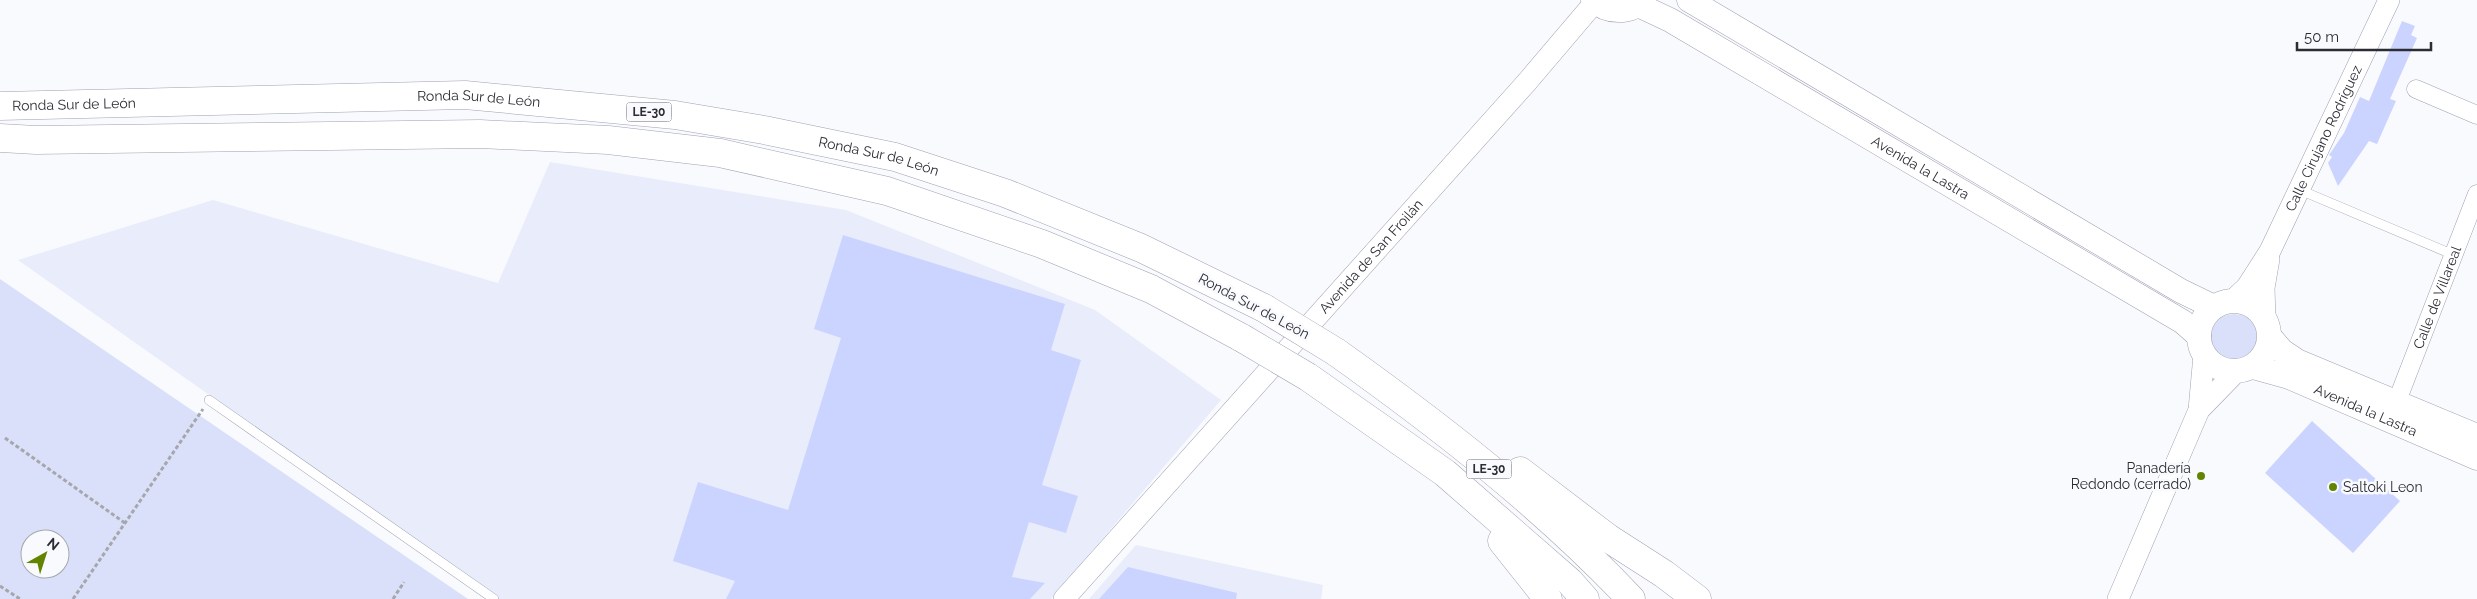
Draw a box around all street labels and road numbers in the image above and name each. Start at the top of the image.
street label: Calle Cirujano Rodríguez [2282,63,2365,214]
street label: Ronda Sur de León [417,87,541,110]
street label: Ronda Sur de León [12,95,136,114]
road number: LE-30 [626,102,672,121]
street label: Ronda Sur de León [817,133,941,179]
street label: Avenida la Lastra [1869,133,1972,202]
street label: Avenida de San Froilán [1316,196,1426,317]
street label: Calle de Villareal [2410,244,2464,351]
street label: Ronda Sur de León [1196,270,1312,342]
street label: Avenida la Lastra [2312,381,2420,439]
road number: LE-30 [1466,459,1512,478]

